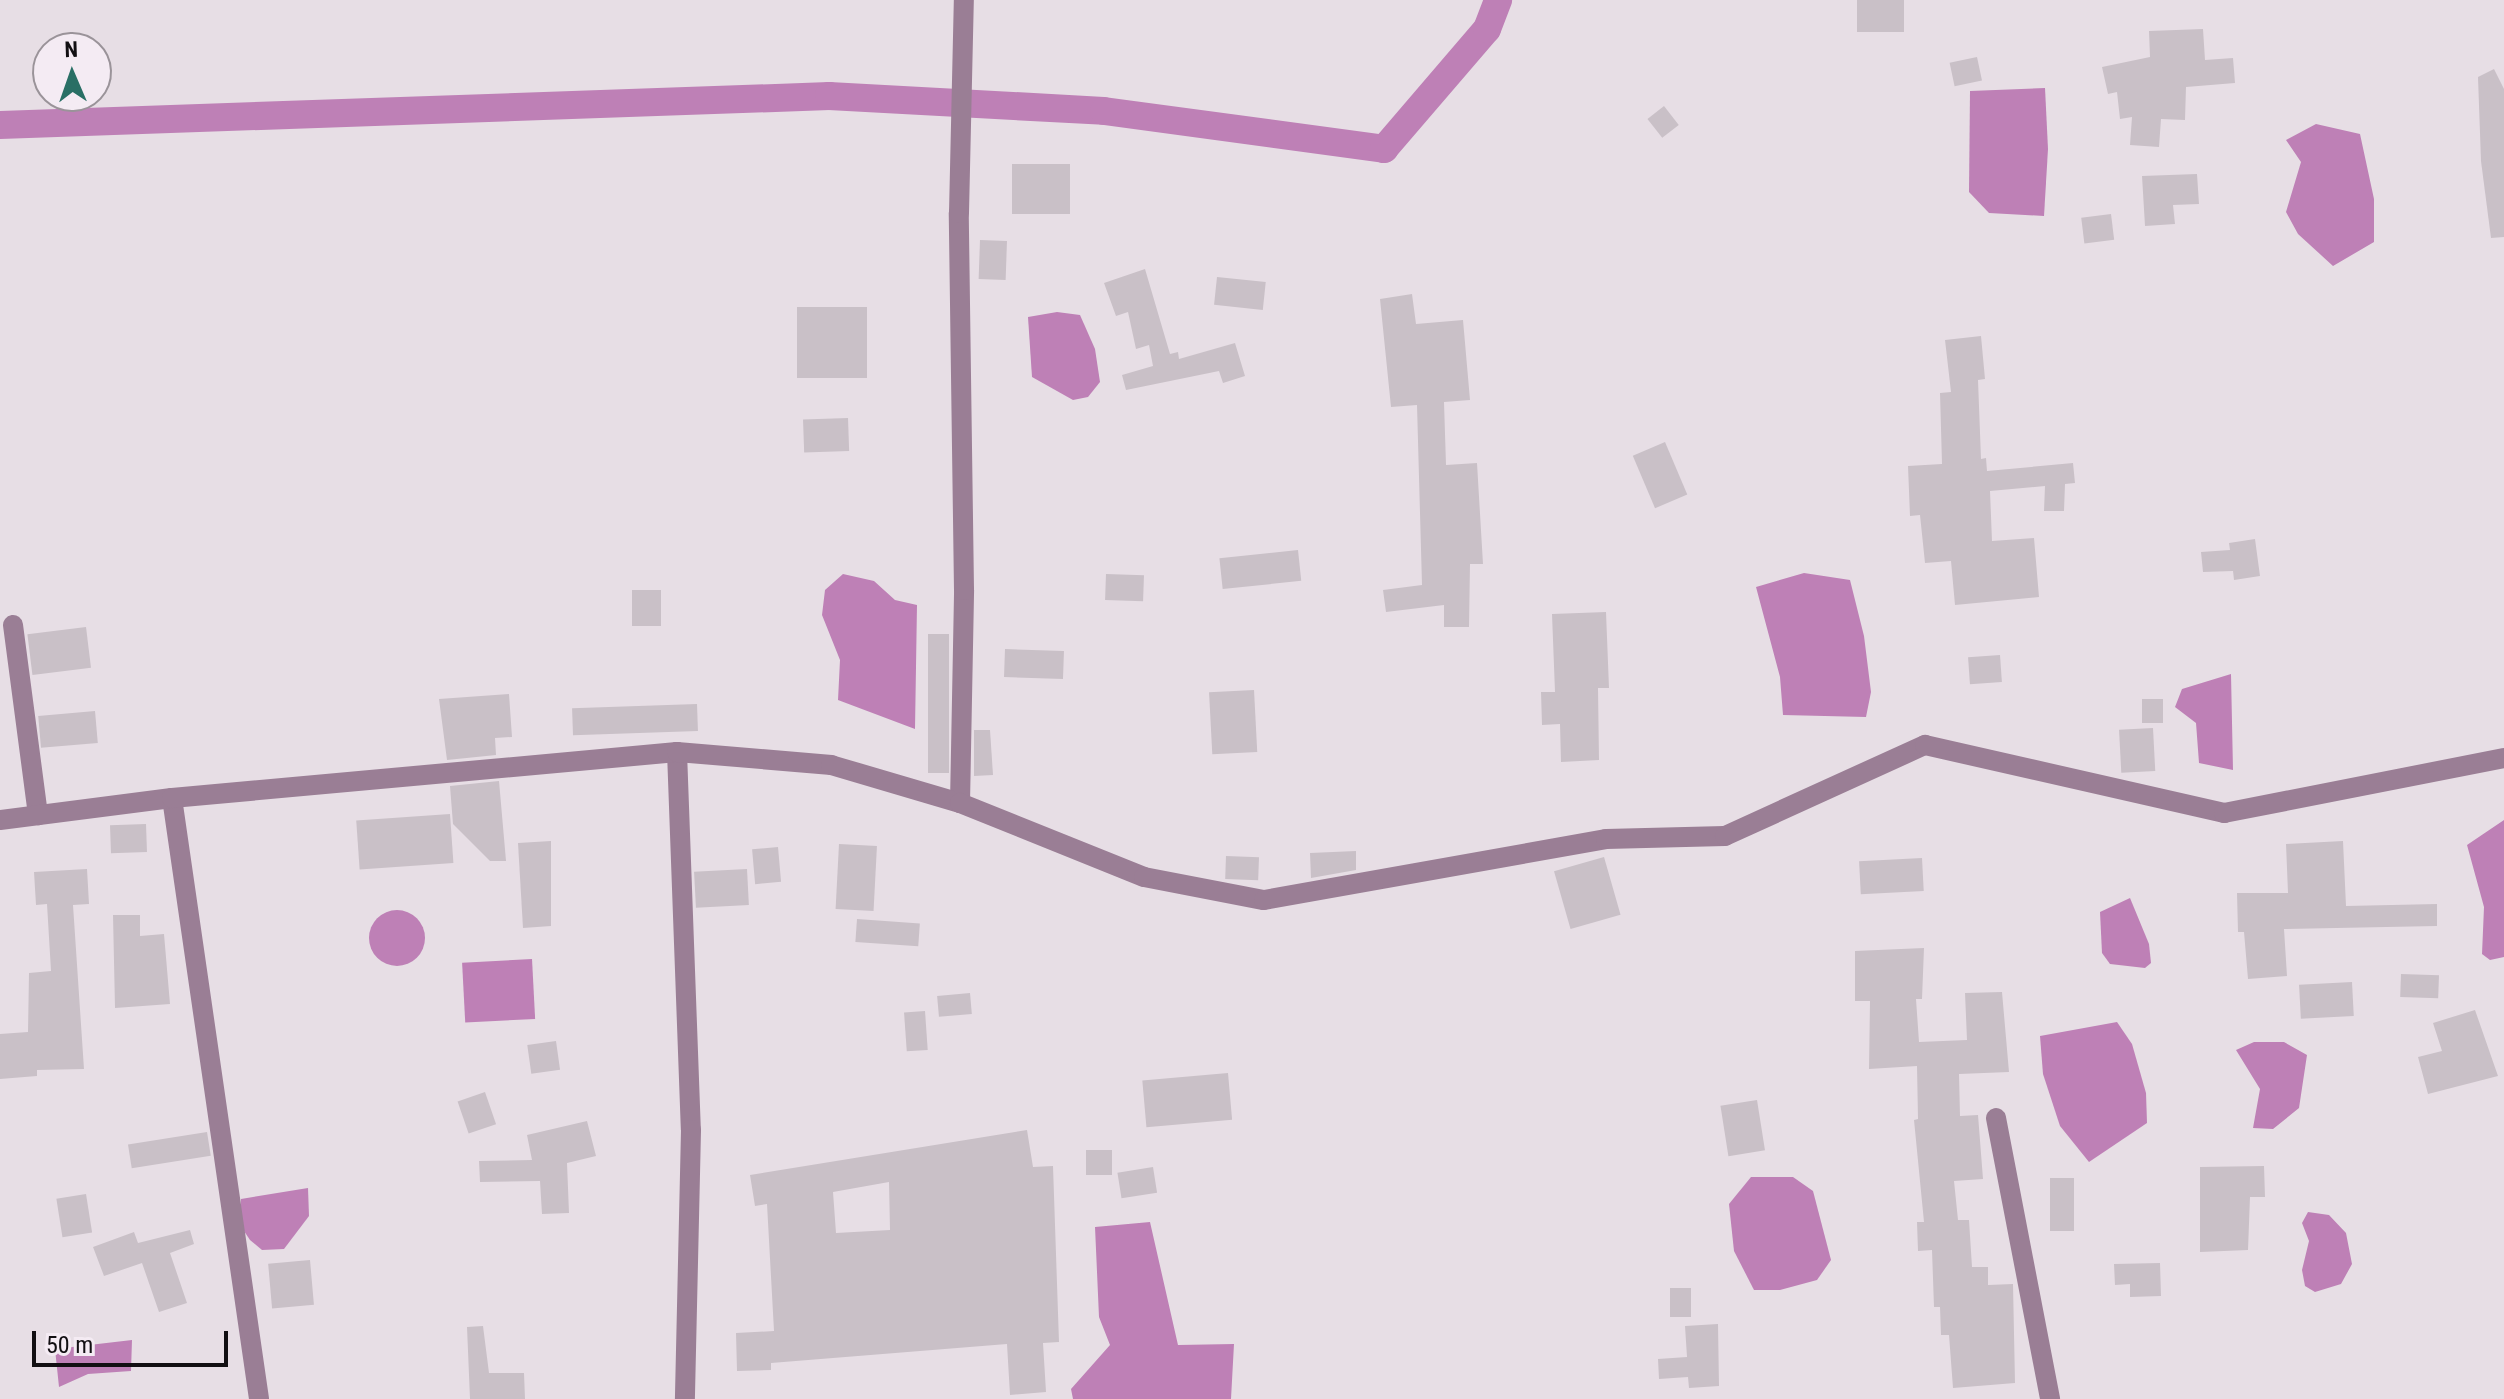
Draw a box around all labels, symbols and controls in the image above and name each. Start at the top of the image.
north arrow [32,32,112,112]
text: N [64,37,78,62]
scale bar [36,1315,232,1365]
text: 50 m [46,1331,93,1359]

